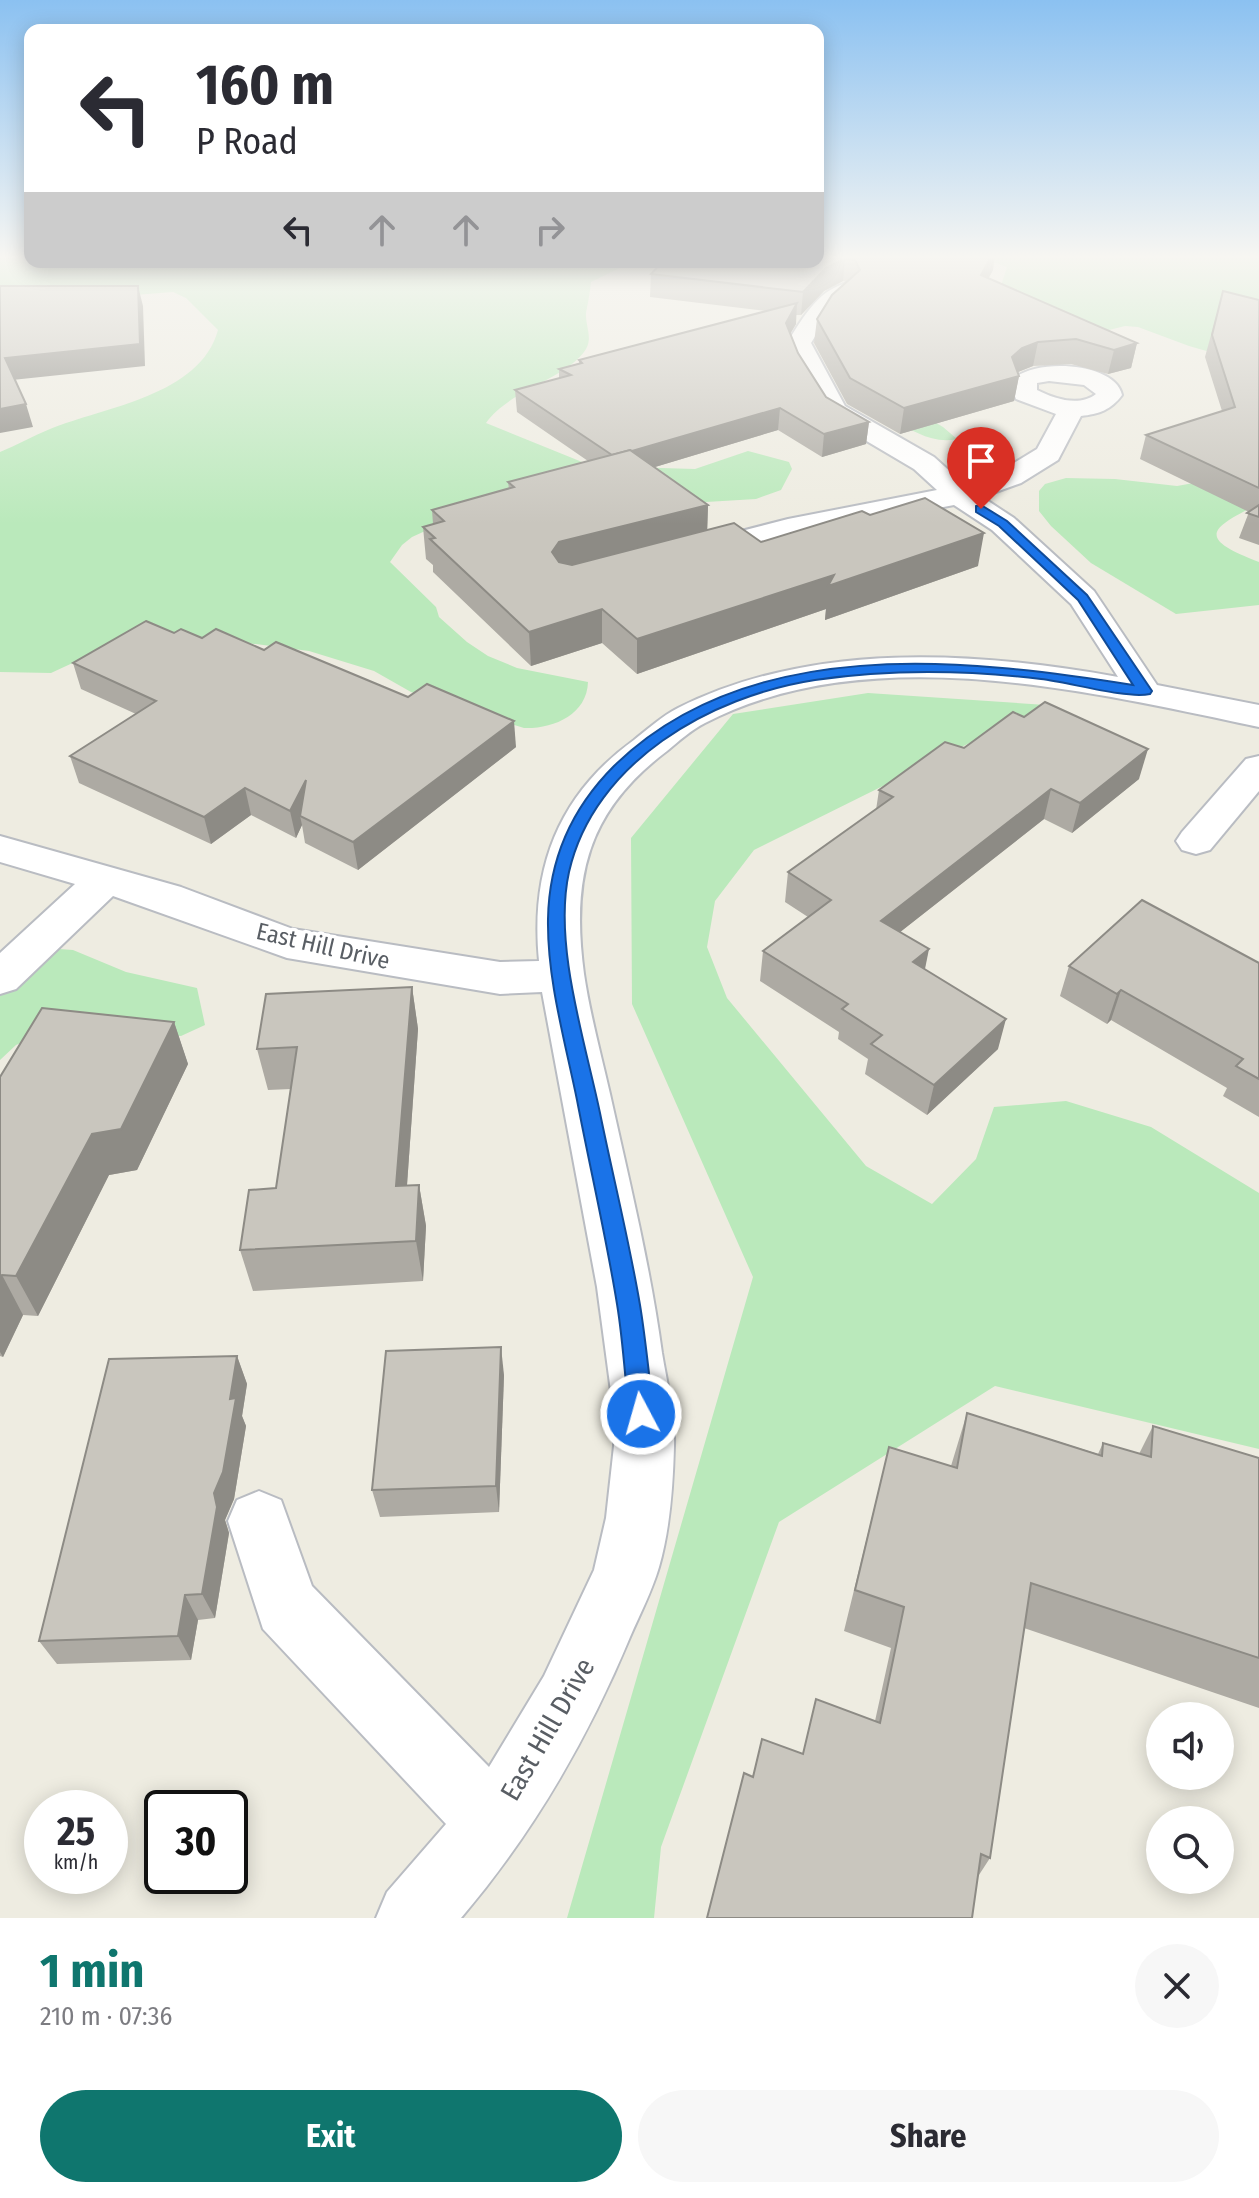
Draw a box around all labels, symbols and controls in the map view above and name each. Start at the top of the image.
text: 160 m [196,52,334,119]
icon: left [64,56,168,160]
text: P Road [196,120,298,164]
icon: left [276,208,320,252]
icon: ahead [360,208,404,252]
icon: ahead [444,208,488,252]
icon: right [528,208,572,252]
pin [947,427,1015,509]
icon: arrive [959,439,1003,483]
street label: East Hill Drive [254,917,392,975]
position arrow [599,1372,683,1456]
street label: East Hill Drive [493,1652,601,1806]
map controls [1146,1702,1234,1894]
button: sound [1146,1702,1234,1790]
speed limit sign: 30 [144,1790,248,1894]
button: search [1146,1806,1234,1894]
text: 25 [57,1808,95,1856]
text: km/h [54,1850,98,1874]
text: 1 min [40,1942,145,2000]
button: close [1135,1944,1219,2028]
text: 210 m · 07:36 [40,2001,172,2032]
button: Exit [40,2090,622,2182]
button: Share [638,2090,1219,2182]

